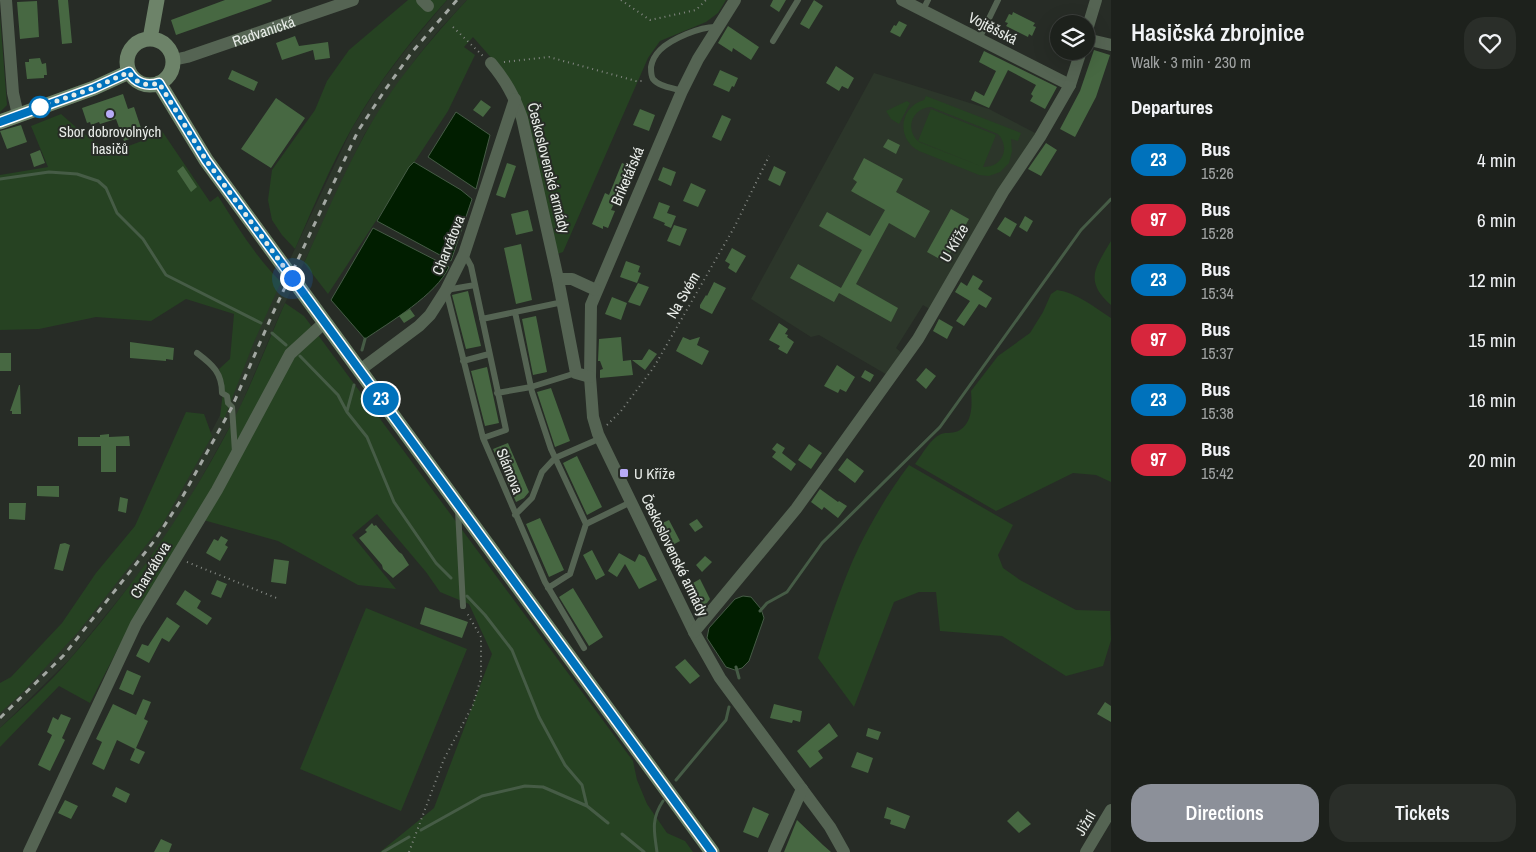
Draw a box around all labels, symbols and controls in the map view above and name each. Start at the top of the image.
street label: Vojtěšská [965,7,1021,49]
street label: Radvanická [229,10,298,51]
map controls [1050,15,1095,60]
button: layers [1050,15,1095,60]
text: Hasičská zbrojnice [1131,16,1304,48]
button: heart [1464,17,1516,69]
text: Walk · 3 min · 230 m [1131,51,1251,73]
text: Departures [1131,94,1213,120]
unlabelled marker [29,96,51,118]
street label: Československé armády [523,100,576,236]
marker: Sbor dobrovolných hasičů [104,108,116,120]
place label: Sbor dobrovolných hasičů [59,121,161,159]
text: Bus [1201,136,1230,162]
street label: Briketářská [605,143,649,209]
text: 23 [1150,147,1167,172]
text: 4 min [1477,147,1516,173]
text: 15:26 [1201,162,1234,184]
text: Bus [1201,196,1230,222]
text: 97 [1150,207,1167,232]
text: 6 min [1477,207,1516,233]
street label: Charvátova [426,212,470,278]
street label: U Kříže [935,220,973,266]
text: 15:28 [1201,222,1234,244]
text: Bus [1201,256,1230,282]
your location [280,266,305,291]
text: 23 [1150,267,1167,292]
text: 12 min [1468,267,1516,293]
street label: Na Svém [661,268,705,322]
text: 15:34 [1201,282,1234,304]
text: Bus [1201,316,1230,342]
text: 97 [1150,327,1167,352]
text: 15 min [1468,327,1516,353]
text: 15:37 [1201,342,1234,364]
text: Bus [1201,376,1230,402]
line badge: 23 [358,383,404,415]
text: 23 [373,386,389,411]
text: 23 [1150,387,1167,412]
text: 16 min [1468,387,1516,413]
text: 15:38 [1201,402,1234,424]
text: Bus [1201,436,1230,462]
street label: Slámova [491,445,529,497]
text: 97 [1150,447,1167,472]
text: 20 min [1468,447,1516,473]
text: 15:42 [1201,462,1234,484]
place label: U Kříže [634,463,675,484]
marker: U Kříže [618,467,630,479]
street label: Československé armády [636,490,714,621]
street label: Charvátova [125,538,175,602]
button: Directions [1131,784,1319,842]
button: Tickets [1329,784,1516,842]
street label: Jižní [1069,806,1101,840]

